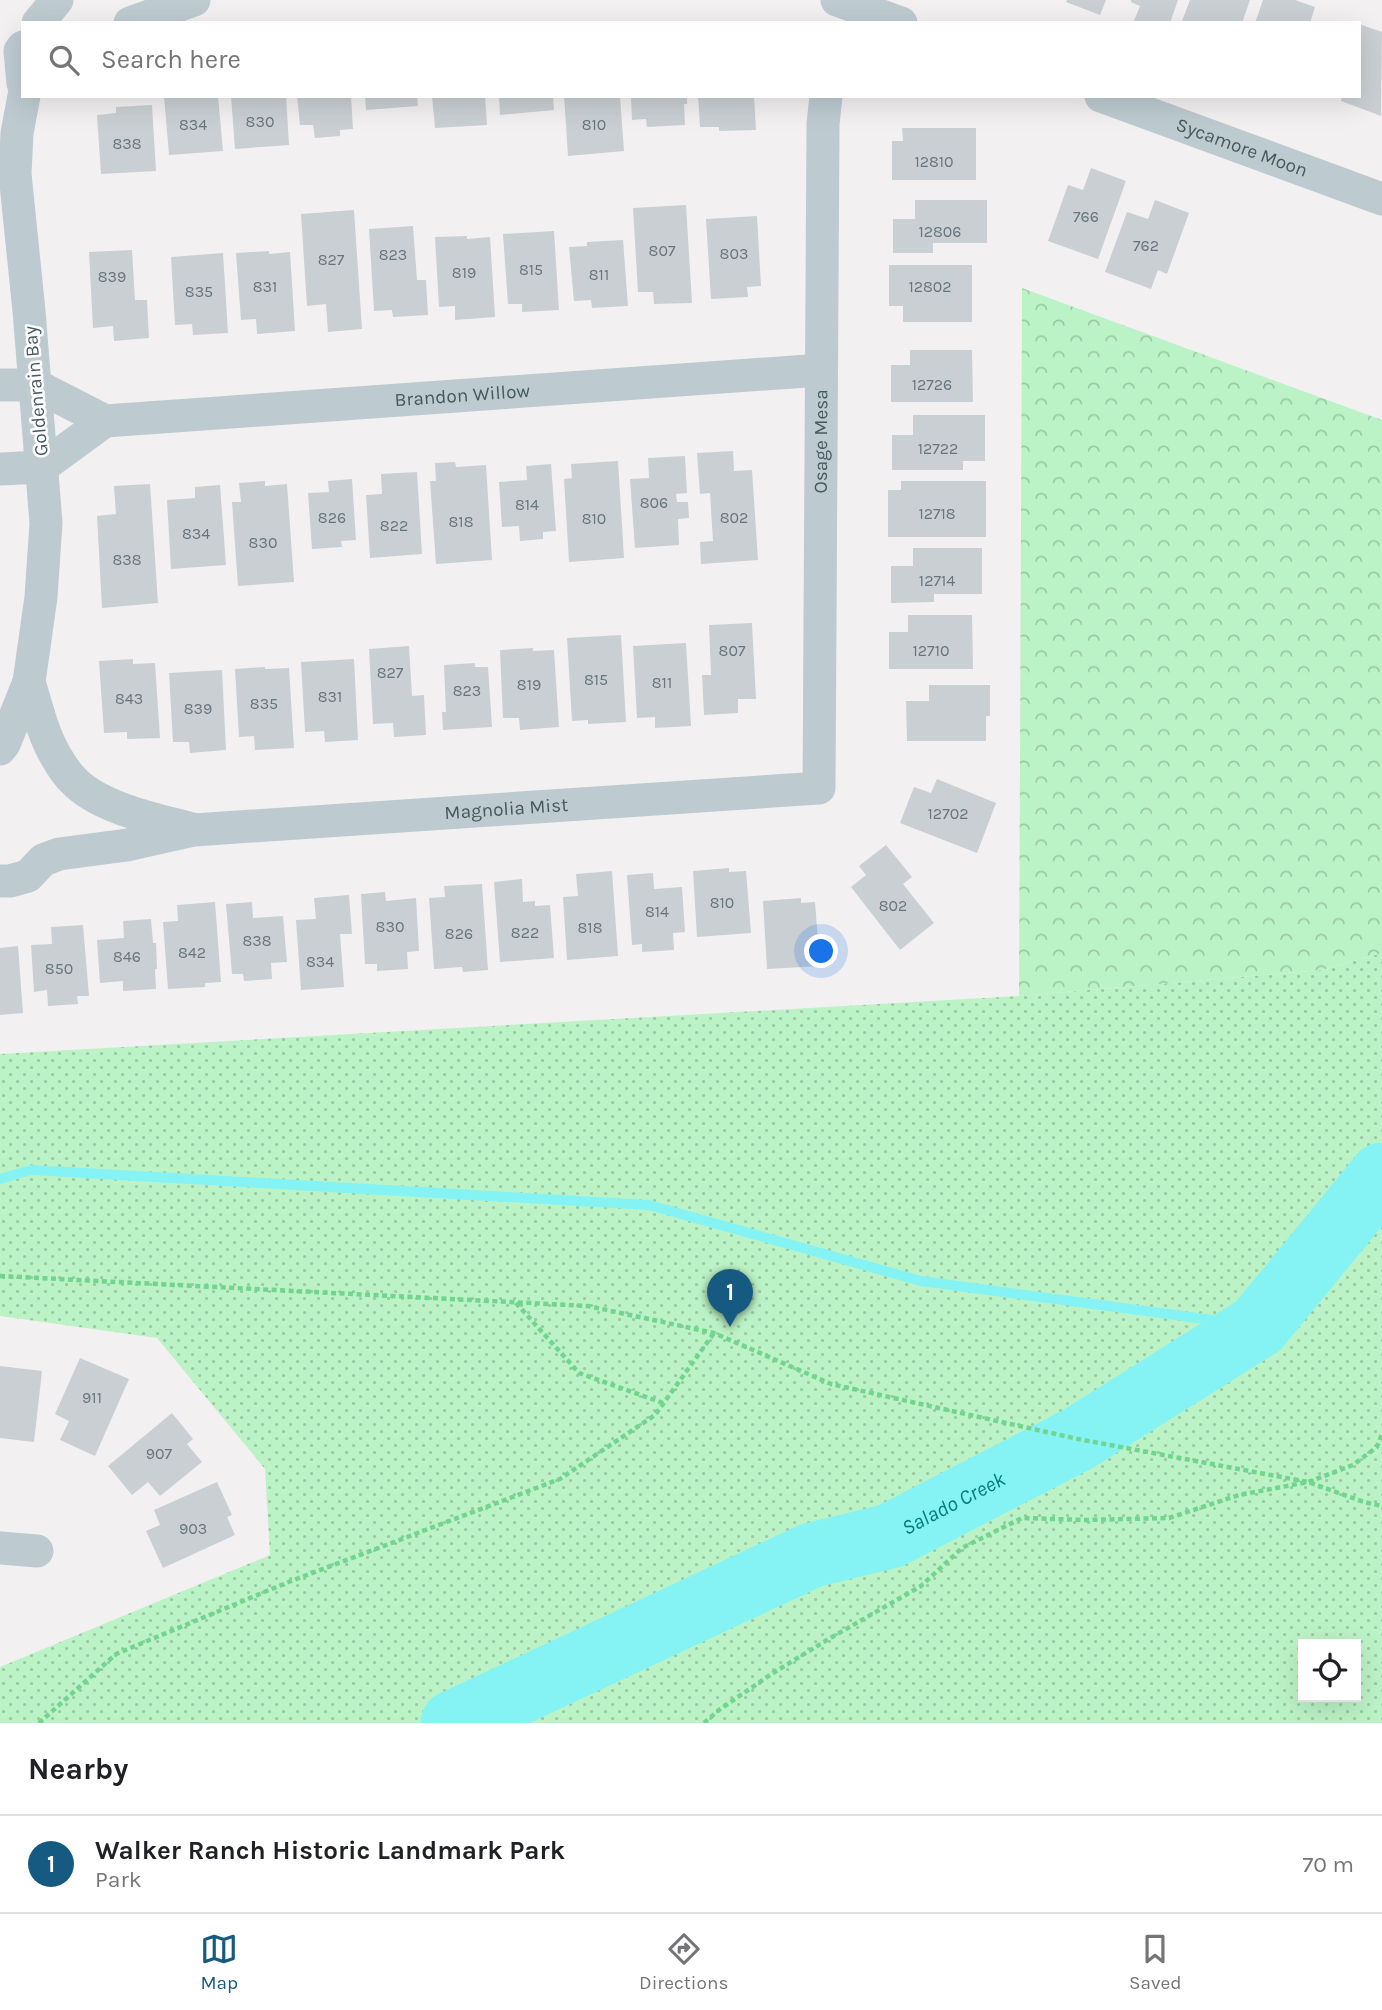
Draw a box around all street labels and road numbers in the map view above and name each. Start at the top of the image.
street label: Sycamore Moon [1173,113,1311,182]
street label: Goldenrain Bay [19,325,53,457]
street label: Brandon Willow [394,380,531,411]
street label: Osage Mesa [810,389,832,493]
street label: Magnolia Mist [444,794,569,824]

